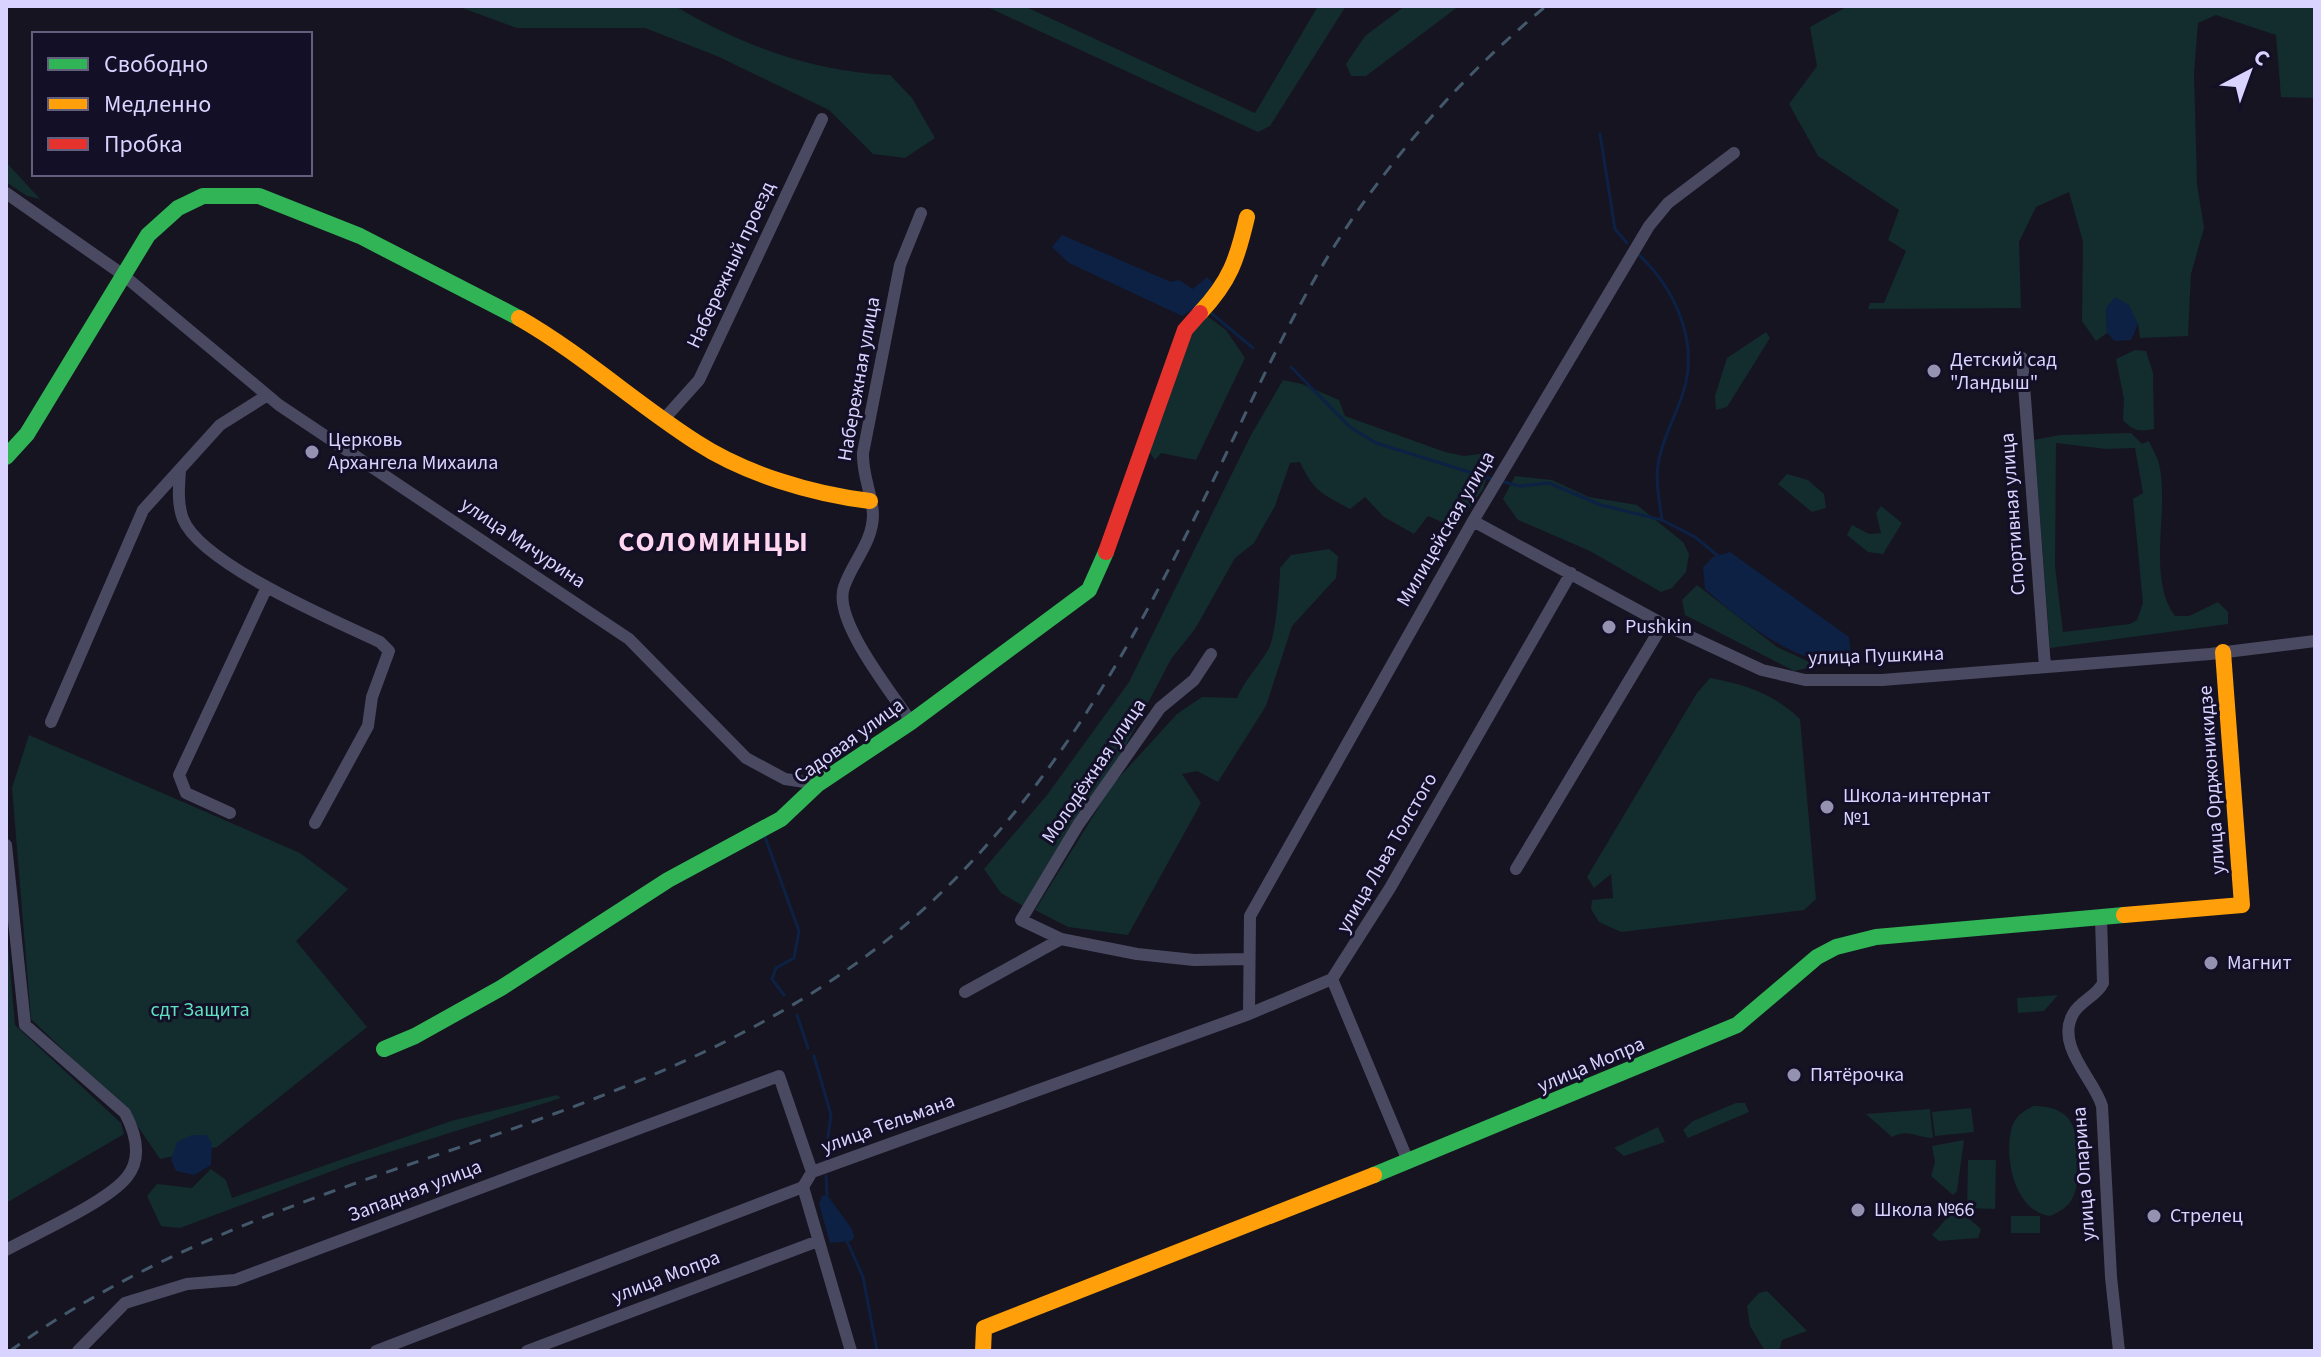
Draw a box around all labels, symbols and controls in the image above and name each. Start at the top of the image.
legend [32,32,312,176]
north arrow [2209,32,2289,112]
text: С [2246,41,2277,74]
text: Свободно [104,47,208,82]
text: Медленно [104,87,211,122]
text: Пробка [104,127,183,162]
street label: Набережный проезд [680,177,782,353]
street label: Набережная улица [831,294,887,464]
place label: Детский сад "Ландыш" [1950,346,2057,397]
marker: Детский сад "Ландыш" [1925,362,1943,380]
place label: Церковь Архангела Михаила [328,426,498,477]
street label: Спортивная улица [1993,432,2033,596]
marker: Церковь Архангела Михаила [303,443,321,461]
street label: Милицейская улица [1390,446,1502,612]
street label: улица Мичурина [455,491,591,595]
district label: СОЛОМИНЦЫ [618,522,810,562]
place label: Pushkin [1625,613,1692,641]
marker: Pushkin [1600,618,1618,636]
street label: улица Пушкина [1807,640,1945,672]
street label: улица Орджоникидзе [2191,685,2233,875]
street label: Садовая улица [788,691,910,791]
street label: Молодёжная улица [1035,693,1153,849]
street label: улица Льва Толстого [1330,768,1444,938]
place label: Школа-интернат №1 [1843,782,1991,833]
marker: Школа-интернат №1 [1818,798,1836,816]
place label: Магнит [2227,949,2292,977]
marker: Магнит [2202,954,2220,972]
park label: сдт Защита [150,996,250,1024]
street label: улица Мопра [1533,1030,1649,1100]
place label: Пятёрочка [1810,1061,1904,1089]
marker: Пятёрочка [1785,1066,1803,1084]
street label: улица Тельмана [817,1087,959,1161]
street label: улица Опарина [2065,1106,2103,1242]
street label: Западная улица [344,1153,486,1229]
place label: Школа №66 [1874,1196,1974,1224]
marker: Школа №66 [1849,1201,1867,1219]
place label: Стрелец [2170,1202,2243,1230]
marker: Стрелец [2145,1207,2163,1225]
street label: улица Мопра [608,1244,724,1310]

